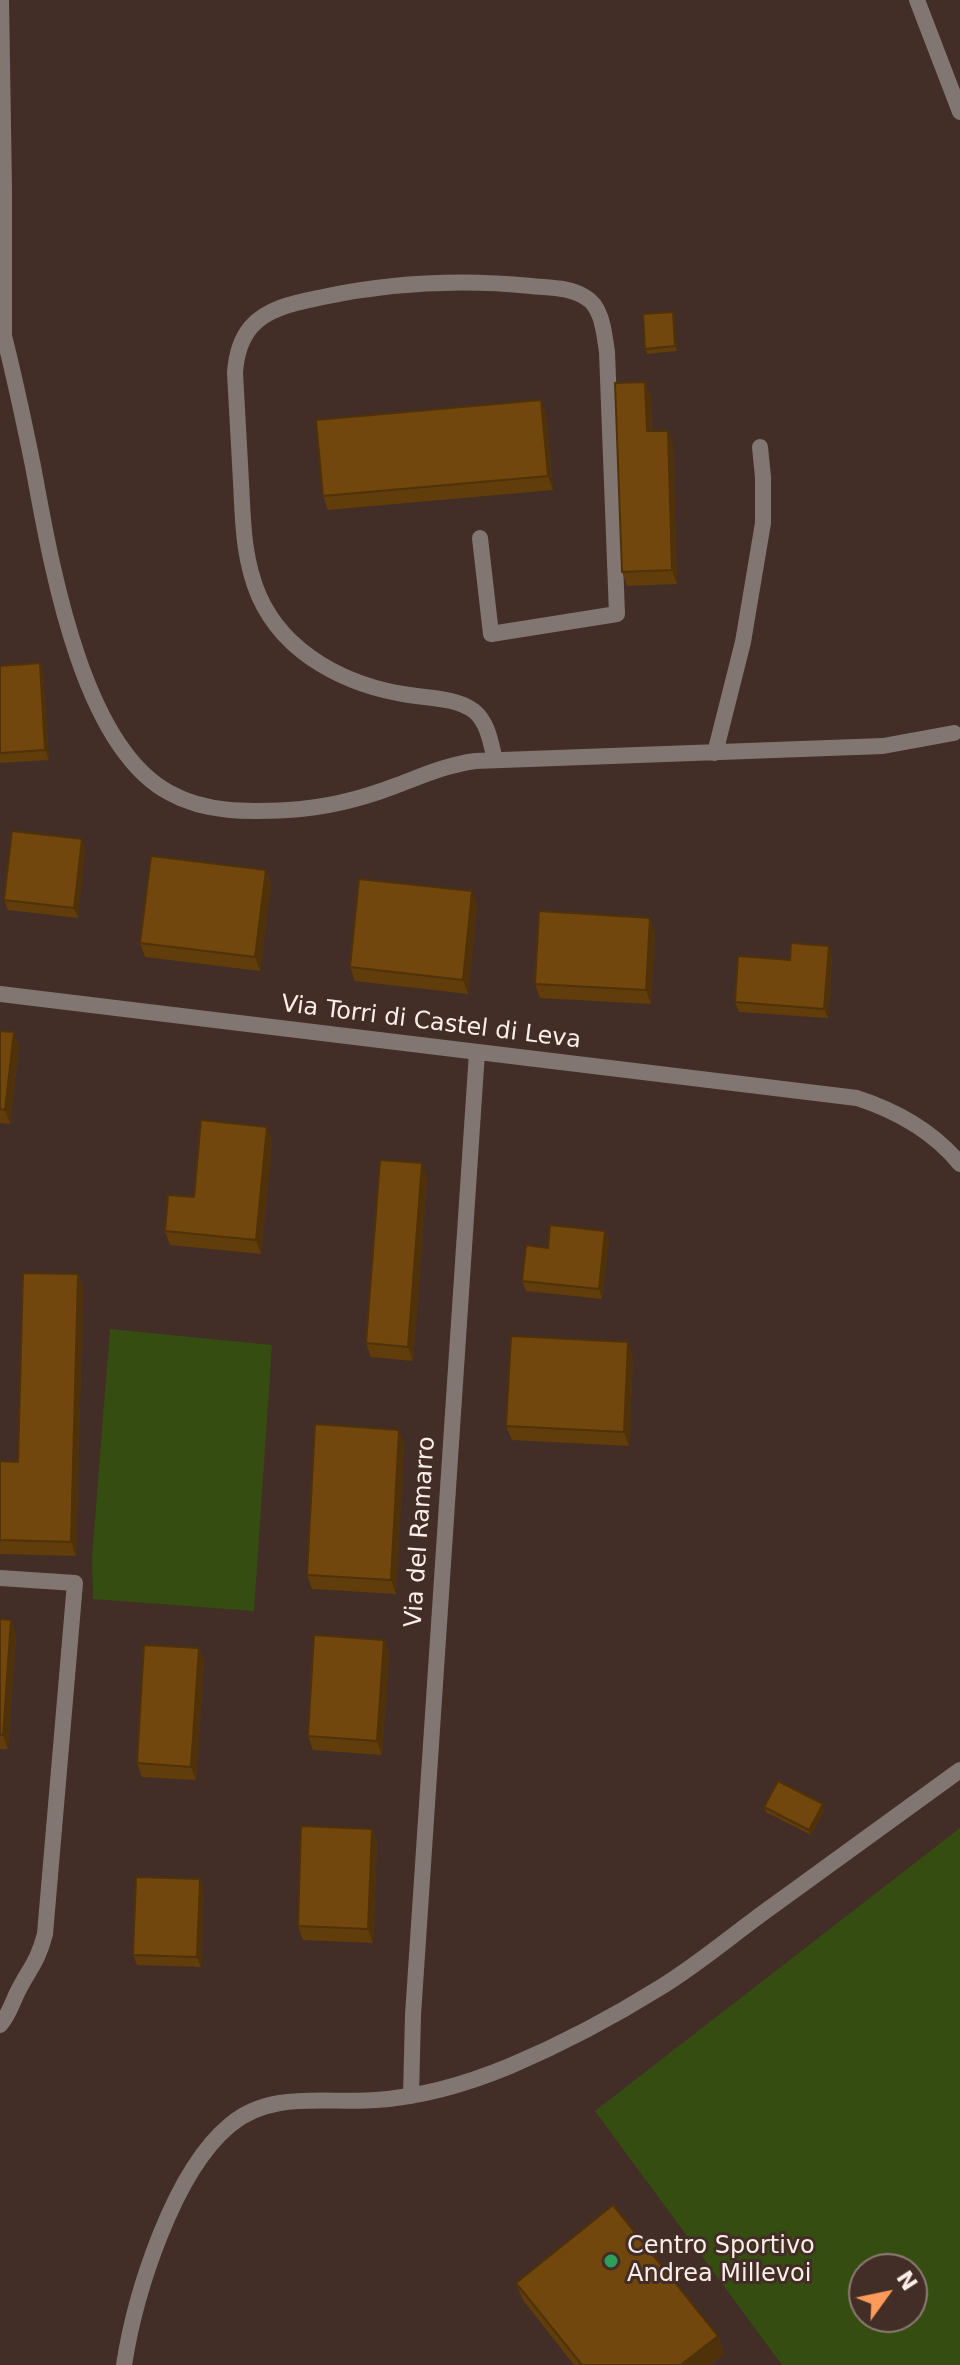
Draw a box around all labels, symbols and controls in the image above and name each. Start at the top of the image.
street label: Via Torri di Castel di Leva [279,990,583,1056]
street label: Via del Ramarro [400,1435,442,1629]
place label: Centro Sportivo Andrea Millevoi [627,2233,815,2289]
marker: Centro Sportivo Andrea Millevoi [602,2252,620,2270]
north arrow [848,2253,928,2333]
text: N [891,2266,922,2295]

